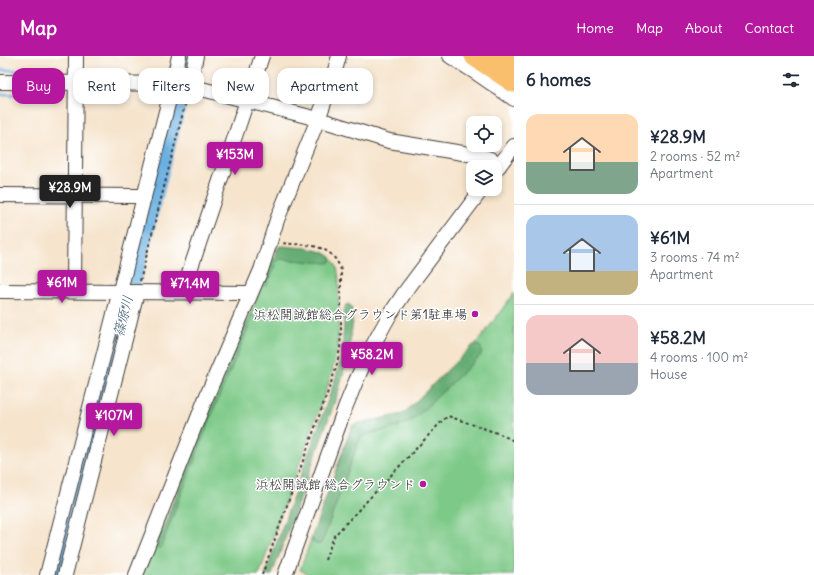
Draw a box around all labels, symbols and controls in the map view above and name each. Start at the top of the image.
text: Map [20,16,57,40]
text: Home [576,19,614,37]
text: Map [636,19,663,37]
text: About [685,19,723,37]
text: Contact [745,19,794,37]
chip: Buy [12,68,65,104]
chip: Rent [73,68,130,104]
chip: Filters [138,68,204,104]
chip: New [212,68,269,104]
chip: Apartment [277,68,373,104]
text: 6 homes [526,69,591,91]
icon: filters [780,69,802,91]
map controls [466,116,502,196]
button: locate [466,116,502,152]
text: ¥28.9M [650,126,706,148]
icon: home [558,130,606,178]
pin: ¥153M [207,142,263,176]
text: ¥153M [216,146,254,163]
text: 2 rooms · 52 m² [650,148,740,165]
button: layers [466,160,502,196]
text: Apartment [650,165,713,182]
pin: ¥28.9M [37,175,103,209]
text: ¥28.9M [49,179,91,196]
text: ¥61M [650,227,690,249]
icon: home [558,231,606,279]
text: 3 rooms · 74 m² [650,249,740,266]
text: Apartment [650,266,713,283]
pin: ¥61M [38,270,86,304]
pin: ¥71.4M [157,271,223,305]
text: ¥61M [47,274,77,291]
text: ¥71.4M [170,275,210,292]
water label: 篠原川 [109,293,137,339]
place label: 浜松開誠館総合グラウンド第1駐車場 [254,306,467,323]
marker: 浜松開誠館総合グラウンド第1駐車場 [470,309,480,319]
text: ¥58.2M [650,327,706,349]
icon: home [558,331,606,379]
pin: ¥58.2M [339,342,405,376]
text: ¥58.2M [351,346,393,363]
text: 4 rooms · 100 m² [650,349,748,366]
text: House [650,366,687,383]
pin: ¥107M [86,403,142,437]
text: ¥107M [95,407,133,424]
place label: 浜松開誠館 総合グラウンド [256,476,415,493]
marker: 浜松開誠館 総合グラウンド [418,479,428,489]

